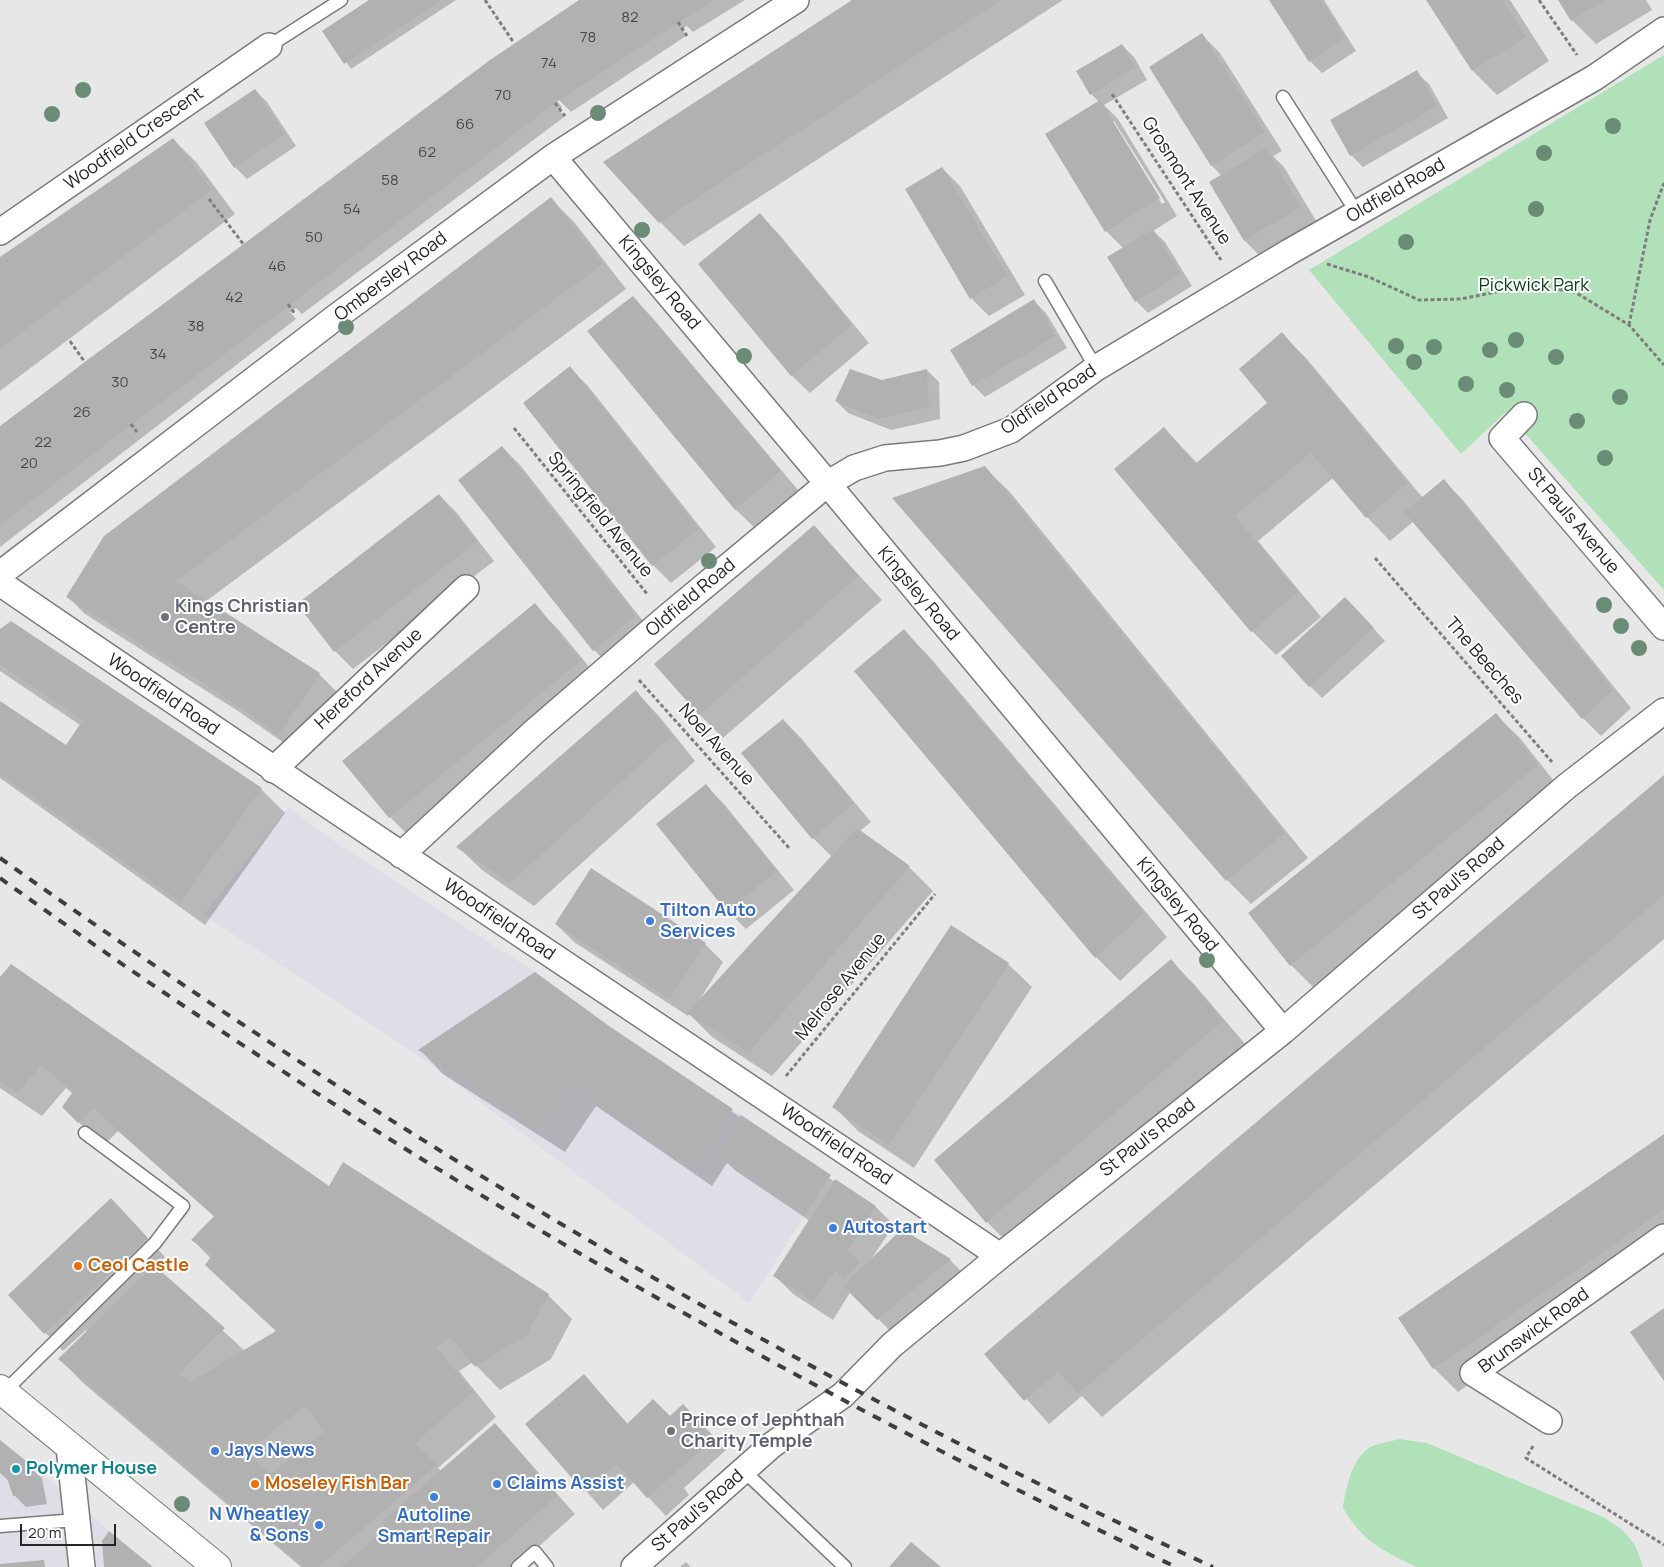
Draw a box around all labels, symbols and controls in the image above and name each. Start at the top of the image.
house number: 82 [621,9,639,27]
house number: 78 [580,29,596,47]
house number: 74 [541,55,557,73]
street label: Woodfield Crescent [60,83,208,195]
house number: 70 [495,87,511,105]
street label: Grosmont Avenue [1137,113,1235,249]
house number: 66 [456,116,474,134]
house number: 62 [418,144,436,162]
street label: Oldfield Road [1343,154,1449,228]
house number: 58 [381,172,399,190]
house number: 54 [343,201,361,219]
street label: Ombersley Road [330,228,452,326]
house number: 50 [305,229,323,247]
street label: Kingsley Road [613,232,705,334]
house number: 46 [268,258,286,276]
park label: Pickwick Park [1479,275,1589,297]
house number: 42 [225,289,243,307]
house number: 38 [187,318,205,336]
house number: 34 [149,346,167,364]
street label: Oldfield Road [997,360,1101,440]
house number: 30 [111,374,129,392]
house number: 26 [73,404,91,422]
house number: 22 [34,434,52,452]
street label: Springfield Avenue [543,448,657,582]
house number: 20 [20,455,38,473]
street label: St Pauls Avenue [1522,464,1624,578]
street label: Kingsley Road [872,543,964,645]
street label: Oldfield Road [642,554,740,642]
place label: Kings Christian Centre [175,596,308,638]
marker: Kings Christian Centre [159,611,171,623]
street label: The Beeches [1440,613,1528,709]
street label: Hereford Avenue [311,624,427,734]
street label: Woodfield Road [103,650,223,740]
street label: Noel Avenue [674,700,758,790]
street label: St Paul's Road [1409,833,1509,925]
street label: Kingsley Road [1131,854,1223,956]
street label: Woodfield Road [439,875,559,965]
place label: Tilton Auto Services [660,900,756,942]
marker: Tilton Auto Services [644,915,656,927]
street label: Melrose Avenue [791,929,891,1045]
street label: St Paul's Road [1096,1094,1200,1182]
street label: Woodfield Road [776,1100,896,1190]
place label: Autostart [843,1217,927,1239]
marker: Autostart [827,1222,839,1234]
place label: Ceol Castle [88,1255,189,1277]
marker: Ceol Castle [72,1260,84,1272]
street label: Brunswick Road [1475,1284,1593,1378]
place label: Prince of Jephthah Charity Temple [681,1410,844,1452]
marker: Prince of Jephthah Charity Temple [665,1425,677,1437]
place label: Jays News [225,1440,314,1462]
marker: Jays News [209,1445,221,1457]
place label: Polymer House [26,1458,157,1480]
marker: Polymer House [10,1463,22,1475]
street label: St Paul's Road [648,1465,748,1557]
place label: Moseley Fish Bar [265,1473,409,1495]
place label: Claims Assist [507,1473,624,1495]
marker: Moseley Fish Bar [249,1478,261,1490]
marker: Claims Assist [491,1478,503,1490]
marker: Autoline Smart Repair [428,1491,440,1503]
place label: N Wheatley & Sons [209,1504,309,1546]
place label: Autoline Smart Repair [377,1505,491,1548]
scale bar [22,1514,119,1546]
marker: N Wheatley & Sons [313,1519,325,1531]
text: 20 m [28,1522,61,1543]

